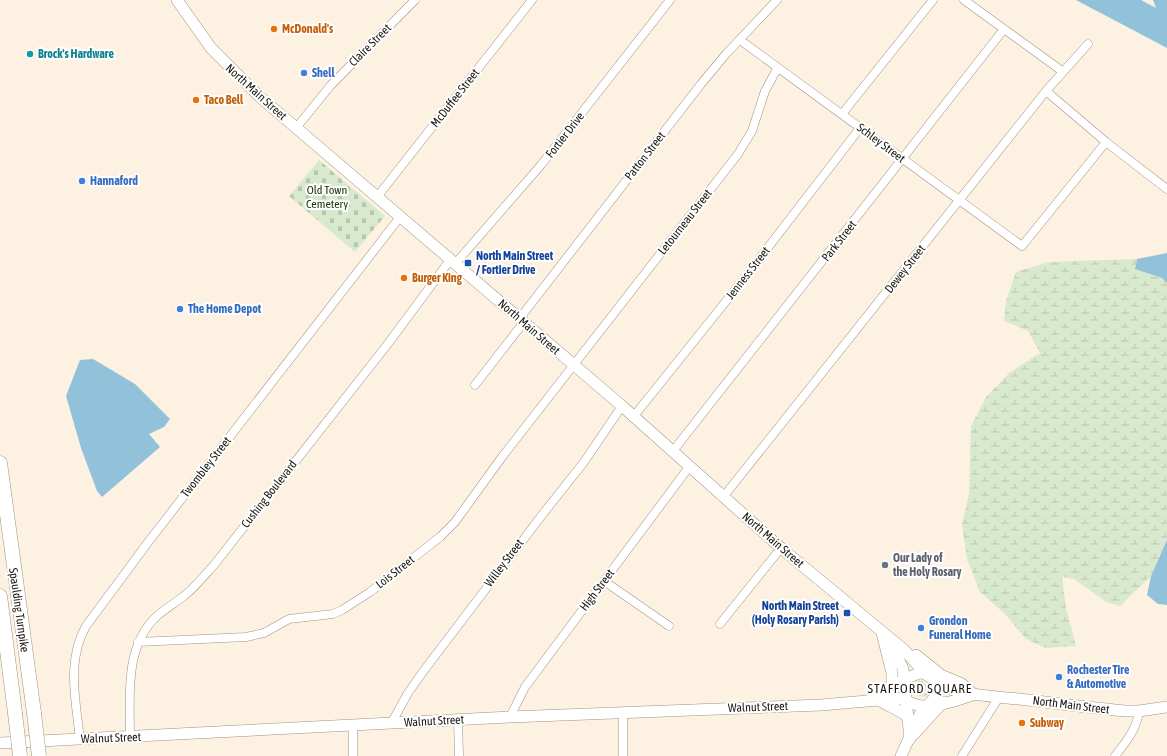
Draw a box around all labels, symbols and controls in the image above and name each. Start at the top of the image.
street label: Claire Street [346,21,394,69]
place label: McDonald's [282,22,334,36]
marker: McDonald's [269,24,279,34]
place label: Brock's Hardware [38,47,114,61]
marker: Brock's Hardware [25,49,35,59]
street label: North Main Street [223,61,290,123]
place label: Shell [312,66,335,80]
street label: McDuffee Street [428,66,482,130]
marker: Shell [299,68,309,78]
place label: Taco Bell [204,93,244,107]
marker: Taco Bell [191,95,201,105]
street label: Fortier Drive [543,109,587,161]
street label: Schley Street [854,120,908,166]
street label: Patton Street [622,129,669,183]
place label: Hannaford [90,174,138,188]
marker: Hannaford [77,176,87,186]
park label: Old Town Cemetery [306,183,348,211]
street label: Letourneau Street [655,186,715,257]
street label: Park Street [819,217,860,264]
street label: Dewey Street [882,242,928,296]
street label: Jenness Street [723,244,773,302]
place label: North Main Street / Fortier Drive [476,249,554,277]
marker: North Main Street / Fortier Drive [463,258,473,268]
place label: Burger King [412,271,463,285]
marker: Burger King [399,273,409,283]
street label: North Main Street [495,296,563,358]
place label: The Home Depot [188,302,262,316]
marker: The Home Depot [175,304,185,314]
street label: Twombley Street [178,433,234,500]
street label: Cushing Boulevard [238,457,300,531]
street label: North Main Street [739,509,807,571]
street label: Willey Street [482,536,527,590]
place label: Our Lady of the Holy Rosary [892,551,962,579]
street label: Lois Street [373,552,418,591]
marker: Our Lady of the Holy Rosary [880,560,890,570]
street label: High Street [577,566,618,614]
street label: Spaulding Turnpike [6,567,32,653]
place label: North Main Street (Holy Rosary Parish) [752,599,840,627]
marker: North Main Street (Holy Rosary Parish) [842,608,852,618]
place label: Grondon Funeral Home [929,614,992,642]
marker: Grondon Funeral Home [916,623,926,633]
place label: Rochester Tire & Automotive [1067,663,1130,691]
marker: Rochester Tire & Automotive [1054,672,1064,682]
district label: STAFFORD SQUARE [868,681,972,696]
street label: North Main Street [1032,693,1111,717]
street label: Walnut Street [728,699,789,715]
street label: Walnut Street [404,712,465,730]
place label: Subway [1030,716,1064,730]
marker: Subway [1017,718,1027,728]
street label: Walnut Street [81,730,142,746]

